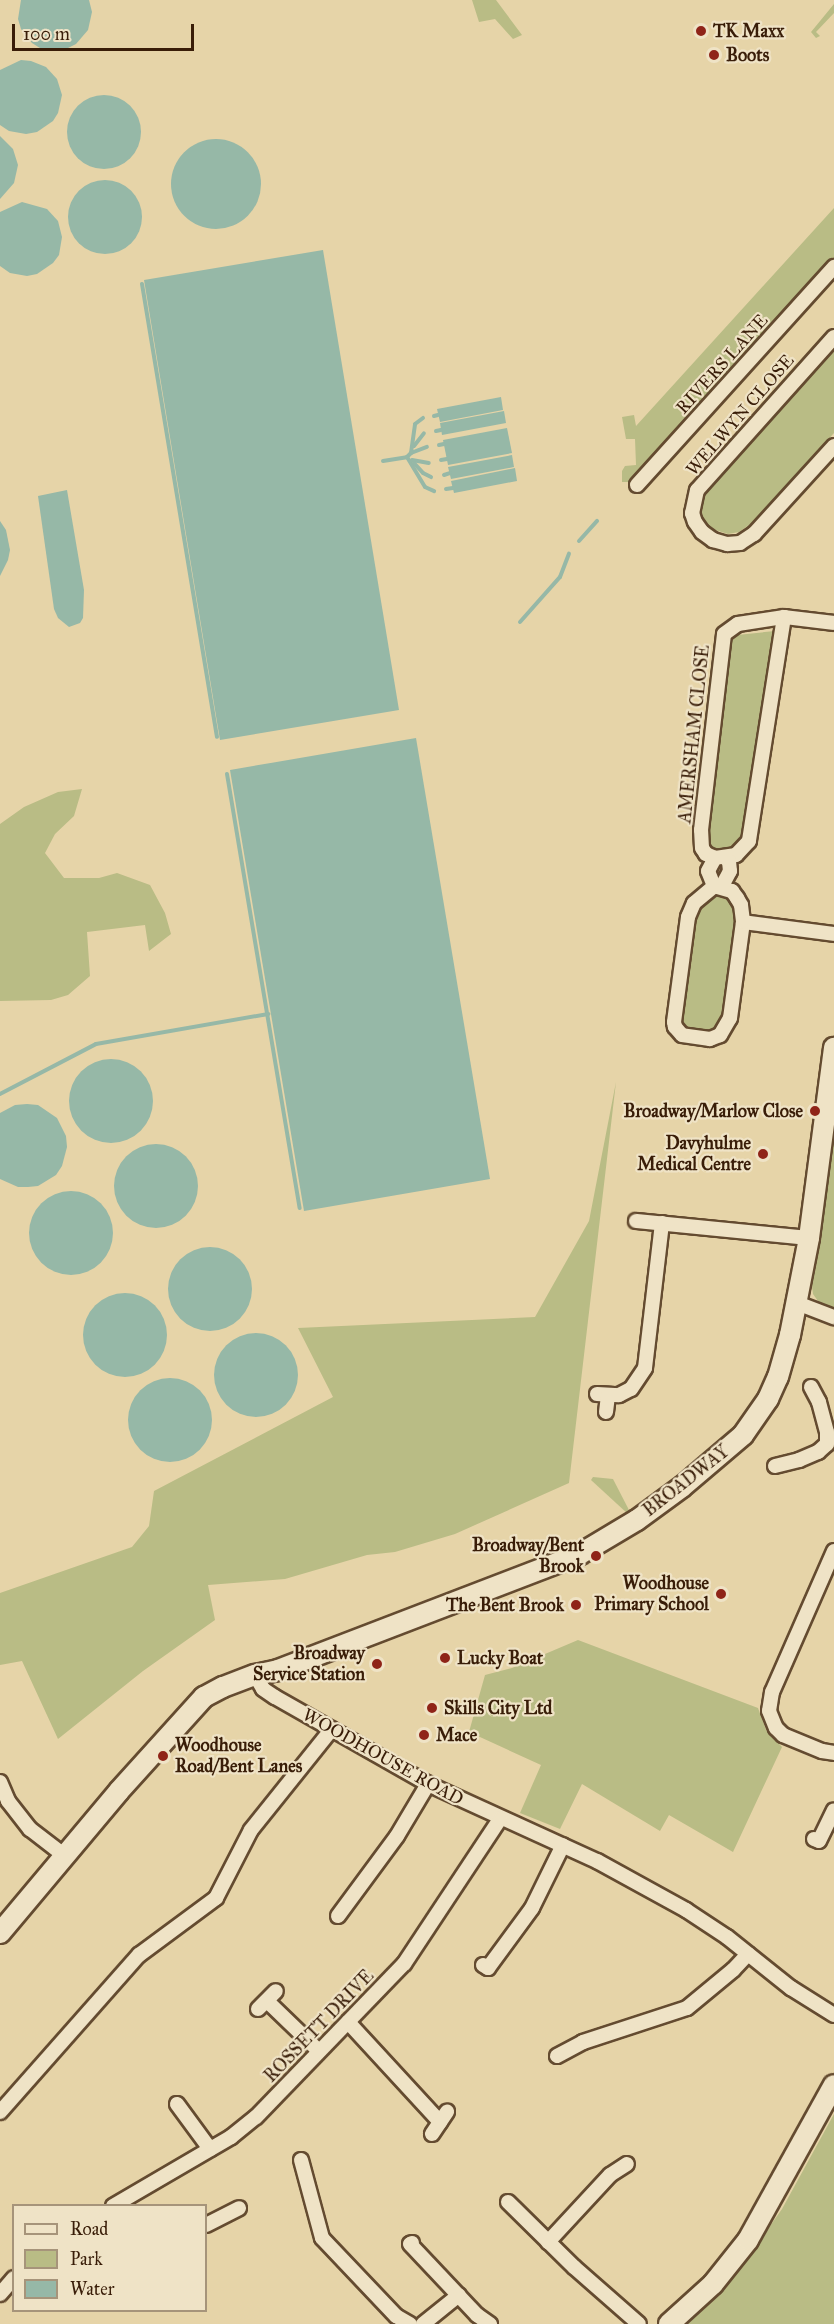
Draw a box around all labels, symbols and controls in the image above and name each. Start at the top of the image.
scale bar [15,12,196,50]
place label: TK Maxx [713,20,784,42]
text: 100 m [23,23,70,45]
marker: TK Maxx [694,24,708,38]
place label: Boots [726,44,769,66]
marker: Boots [707,48,721,62]
street label: RIVERS LANE [672,310,772,418]
street label: WELWYN CLOSE [681,350,799,480]
street label: AMERSHAM CLOSE [674,644,714,824]
place label: Broadway/Marlow Close [624,1100,803,1122]
marker: Broadway/Marlow Close [808,1104,822,1118]
place label: Davyhulme Medical Centre [637,1133,751,1176]
marker: Davyhulme Medical Centre [756,1147,770,1161]
street label: BROADWAY [639,1441,733,1521]
place label: Broadway/Bent Brook [472,1535,584,1578]
marker: Broadway/Bent Brook [589,1549,603,1563]
place label: Woodhouse Primary School [594,1573,709,1616]
marker: Woodhouse Primary School [714,1587,728,1601]
place label: The Bent Brook [446,1594,564,1616]
marker: The Bent Brook [569,1598,583,1612]
place label: Broadway Service Station [253,1643,365,1686]
place label: Lucky Boat [457,1647,543,1669]
marker: Lucky Boat [438,1651,452,1665]
marker: Broadway Service Station [370,1657,384,1671]
place label: Skills City Ltd [444,1697,552,1719]
marker: Skills City Ltd [425,1701,439,1715]
street label: WOODHOUSE ROAD [299,1704,467,1810]
place label: Mace [436,1724,477,1746]
marker: Mace [417,1728,431,1742]
place label: Woodhouse Road/Bent Lanes [175,1735,302,1778]
marker: Woodhouse Road/Bent Lanes [156,1749,170,1763]
street label: ROSSETT DRIVE [260,1965,378,2087]
legend [12,2204,207,2312]
text: Road [70,2218,108,2240]
text: Park [70,2248,103,2270]
text: Water [70,2278,114,2300]

